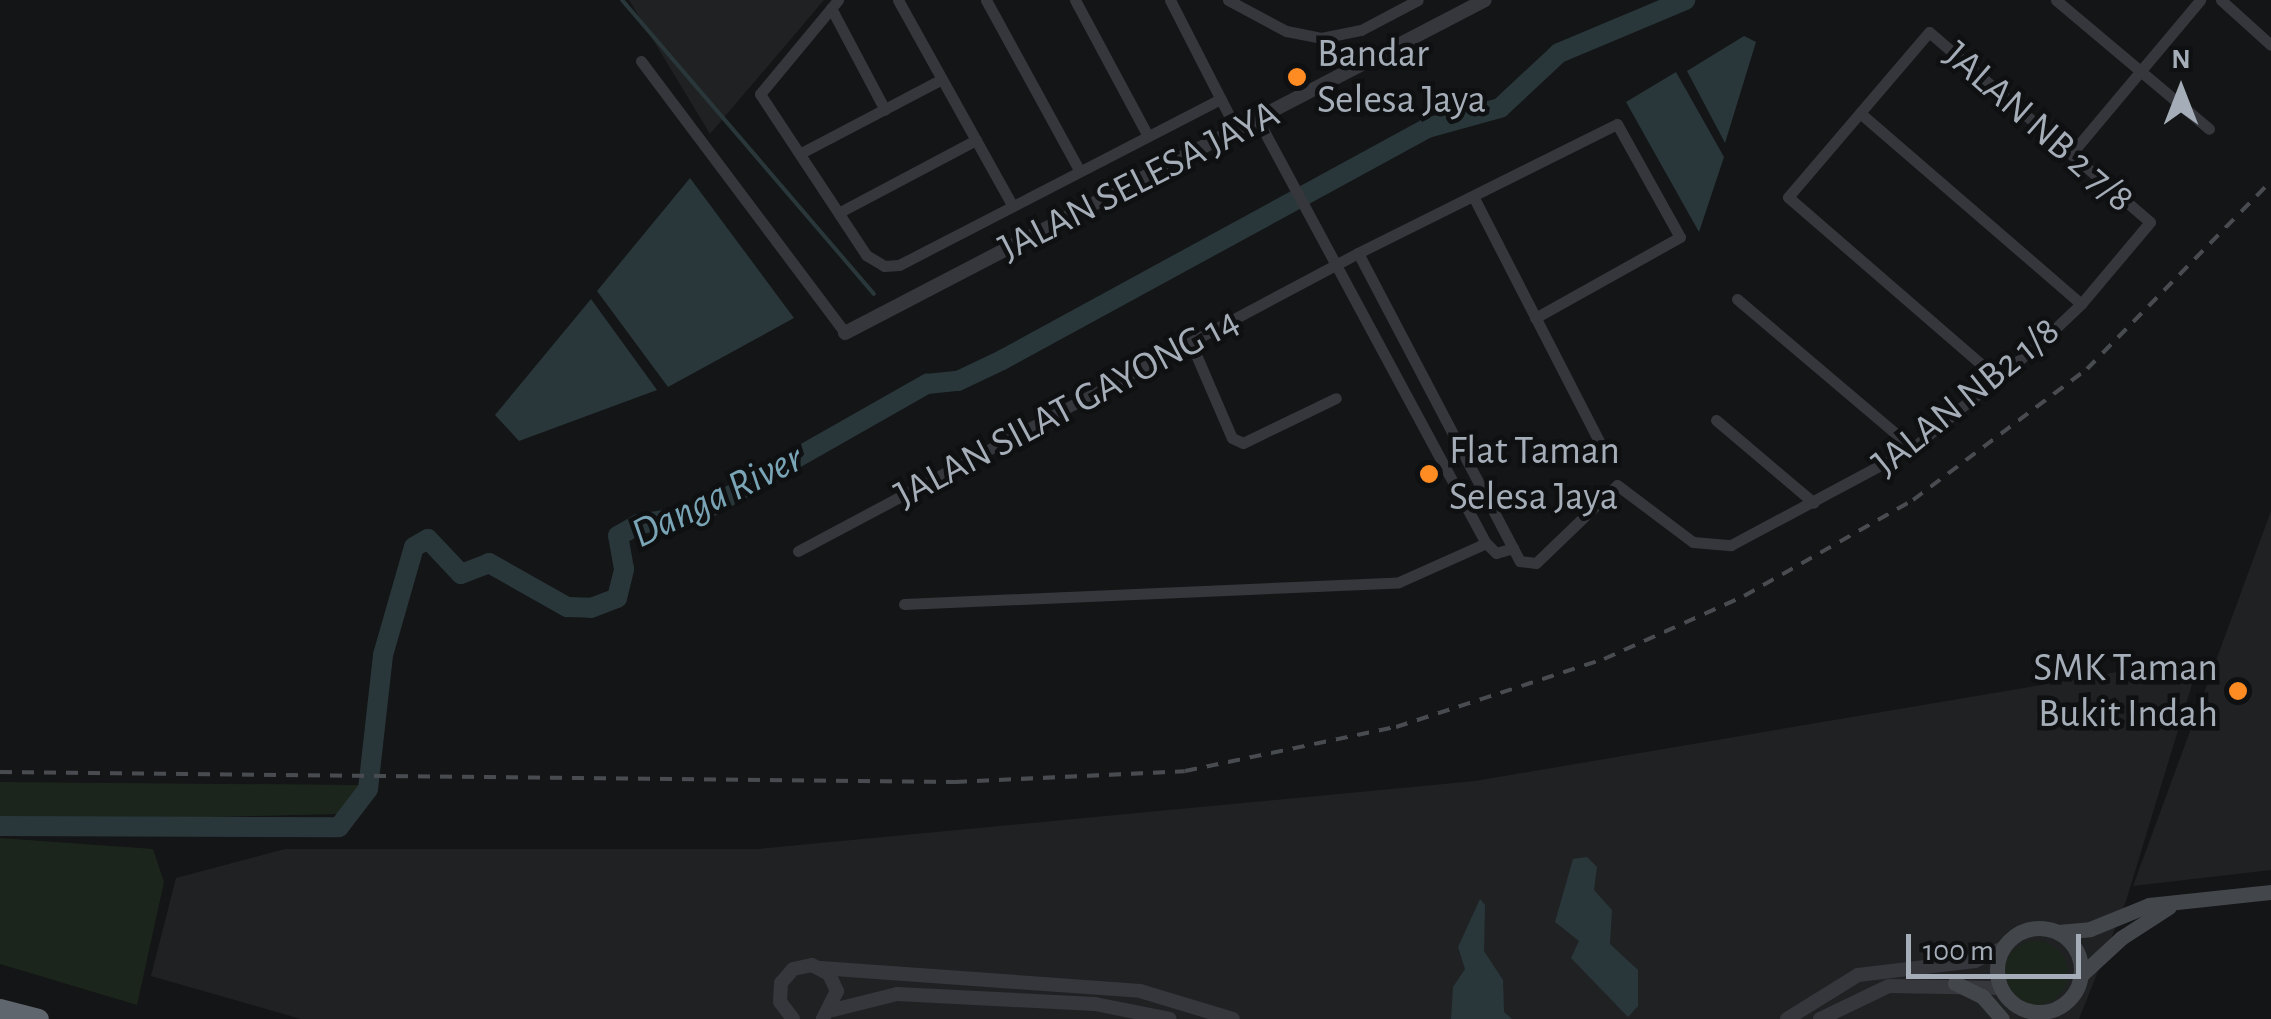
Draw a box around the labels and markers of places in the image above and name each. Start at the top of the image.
place label: Bandar Selesa Jaya [1317,30,1486,124]
marker: Bandar Selesa Jaya [1286,66,1308,88]
place label: Flat Taman Selesa Jaya [1449,427,1620,521]
marker: Flat Taman Selesa Jaya [1418,463,1440,485]
place label: SMK Taman Bukit Indah [2033,644,2218,738]
marker: SMK Taman Bukit Indah [2227,680,2249,702]

